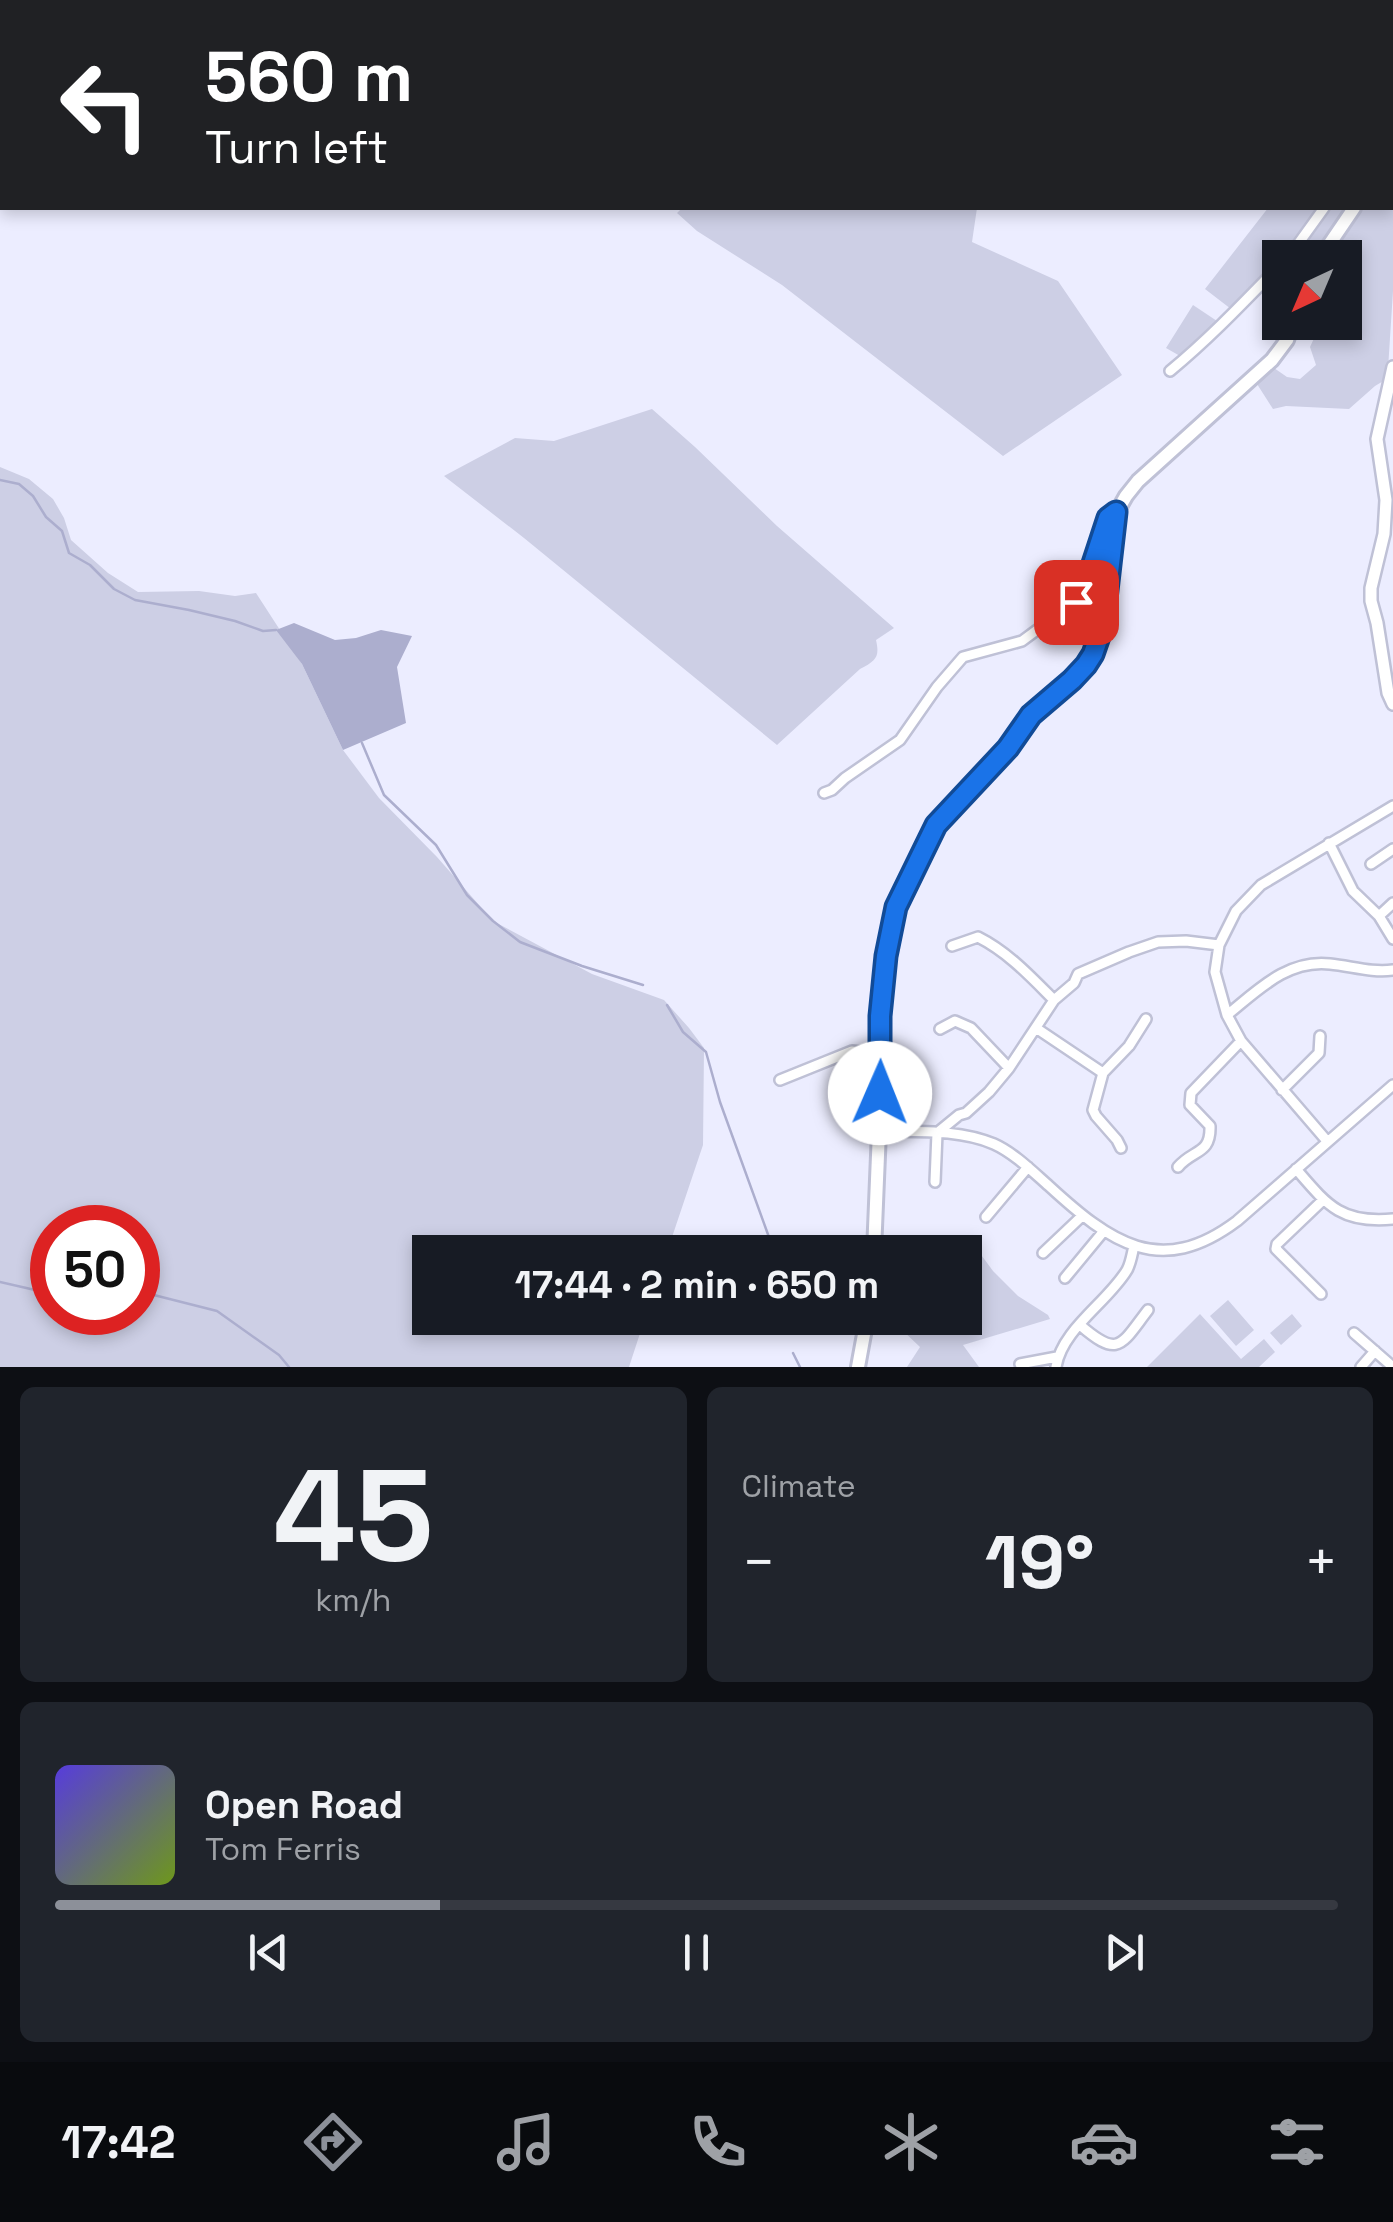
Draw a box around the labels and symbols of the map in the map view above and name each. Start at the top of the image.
north arrow [1262,240,1362,340]
pin [1034,560,1119,645]
position arrow [828,1041,932,1145]
speed limit sign: 50 [30,1205,160,1335]

